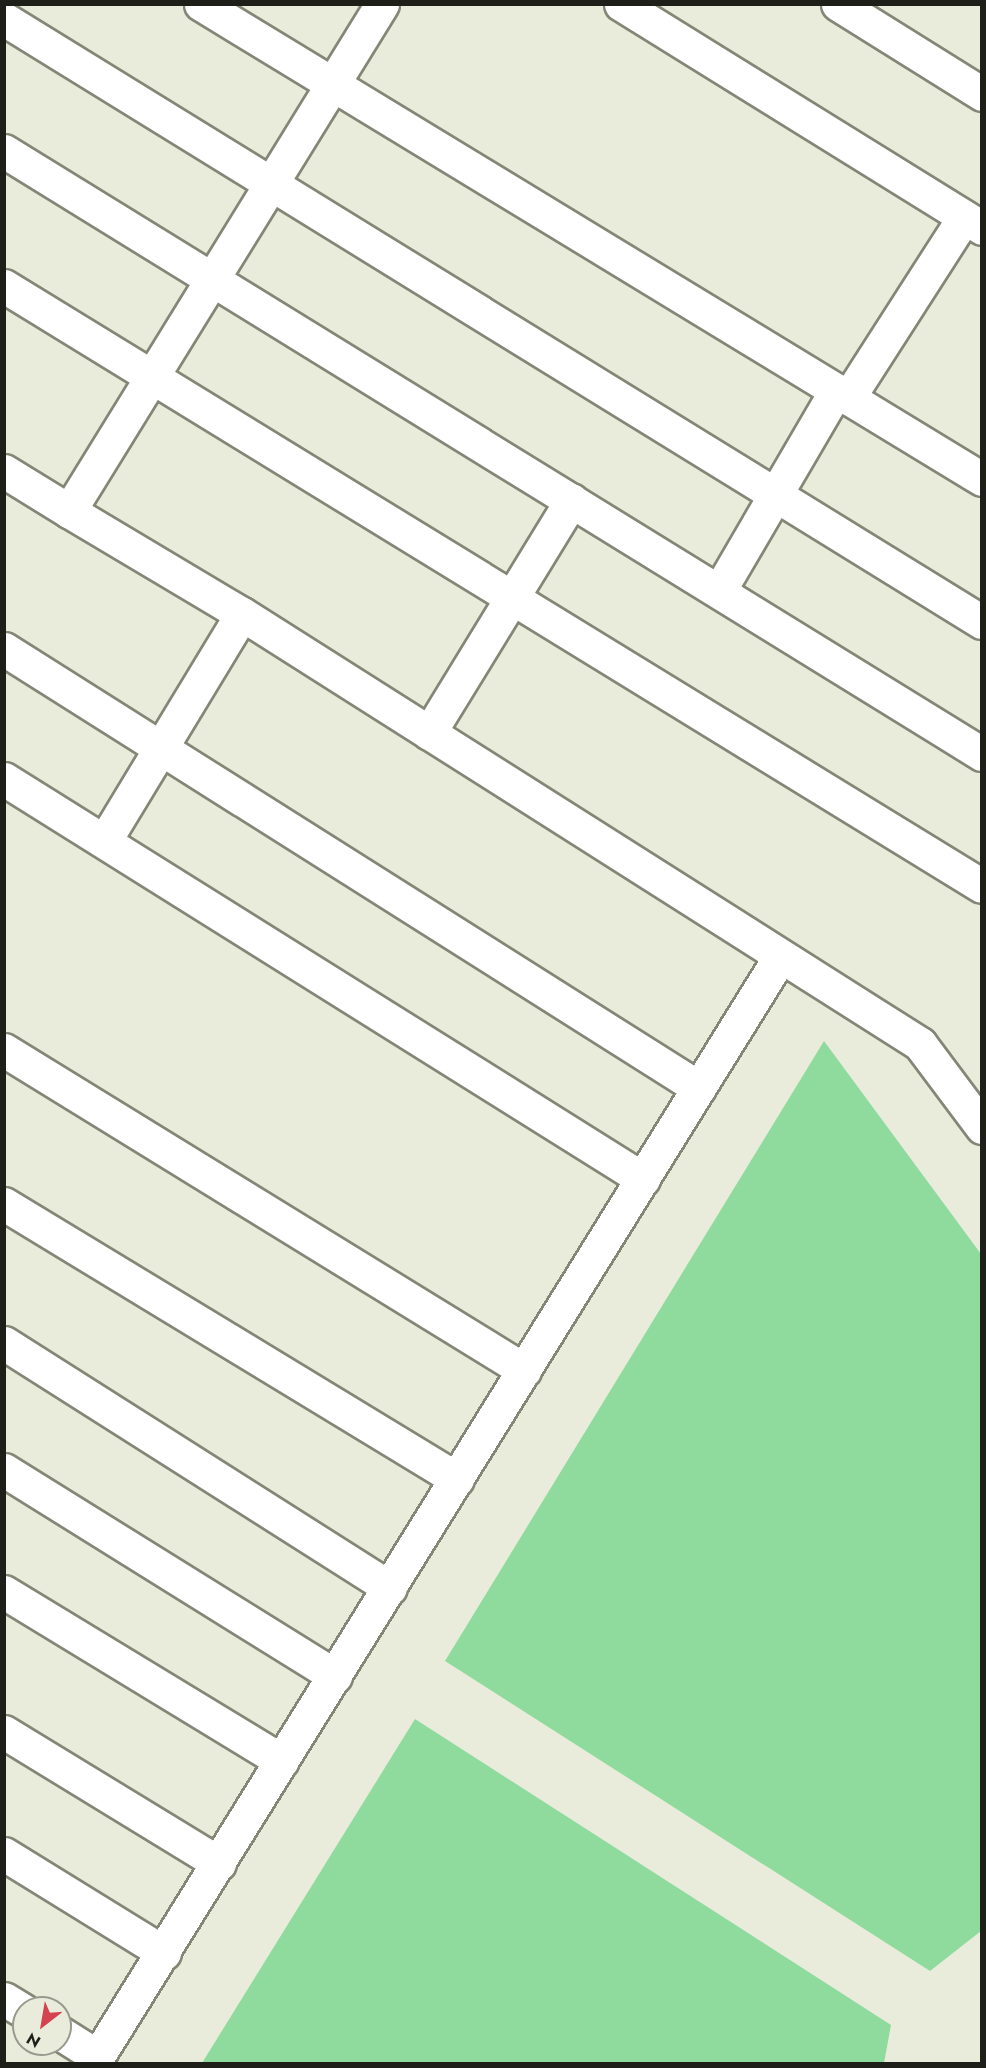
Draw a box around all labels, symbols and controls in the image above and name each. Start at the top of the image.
north arrow [12,1996,72,2056]
text: N [22,2027,45,2053]

